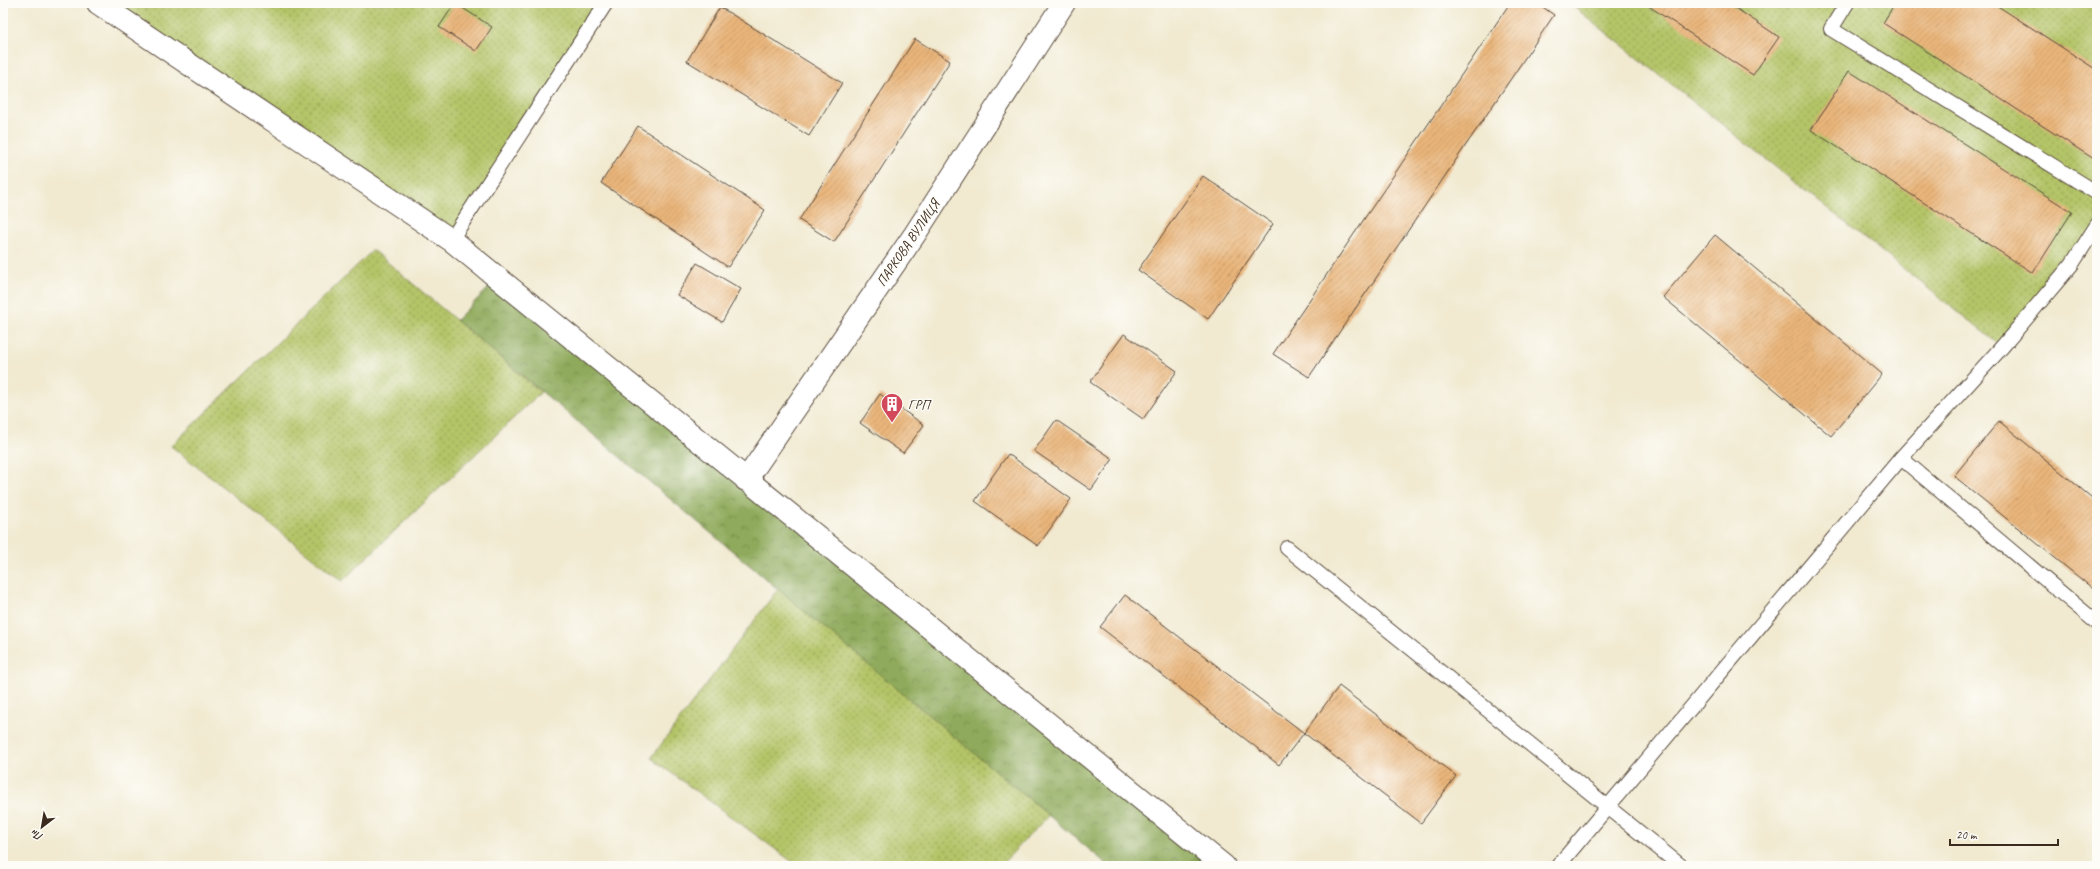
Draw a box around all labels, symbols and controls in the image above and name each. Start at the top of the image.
street label: ПАРКОВА ВУЛИЦЯ [873,194,945,290]
building icon: ГРП [879,391,905,424]
place label: ГРП [908,396,932,413]
north arrow [22,807,62,847]
scale bar [1950,821,2058,847]
text: Пн [27,826,45,845]
text: 20 m [1956,827,1978,843]

